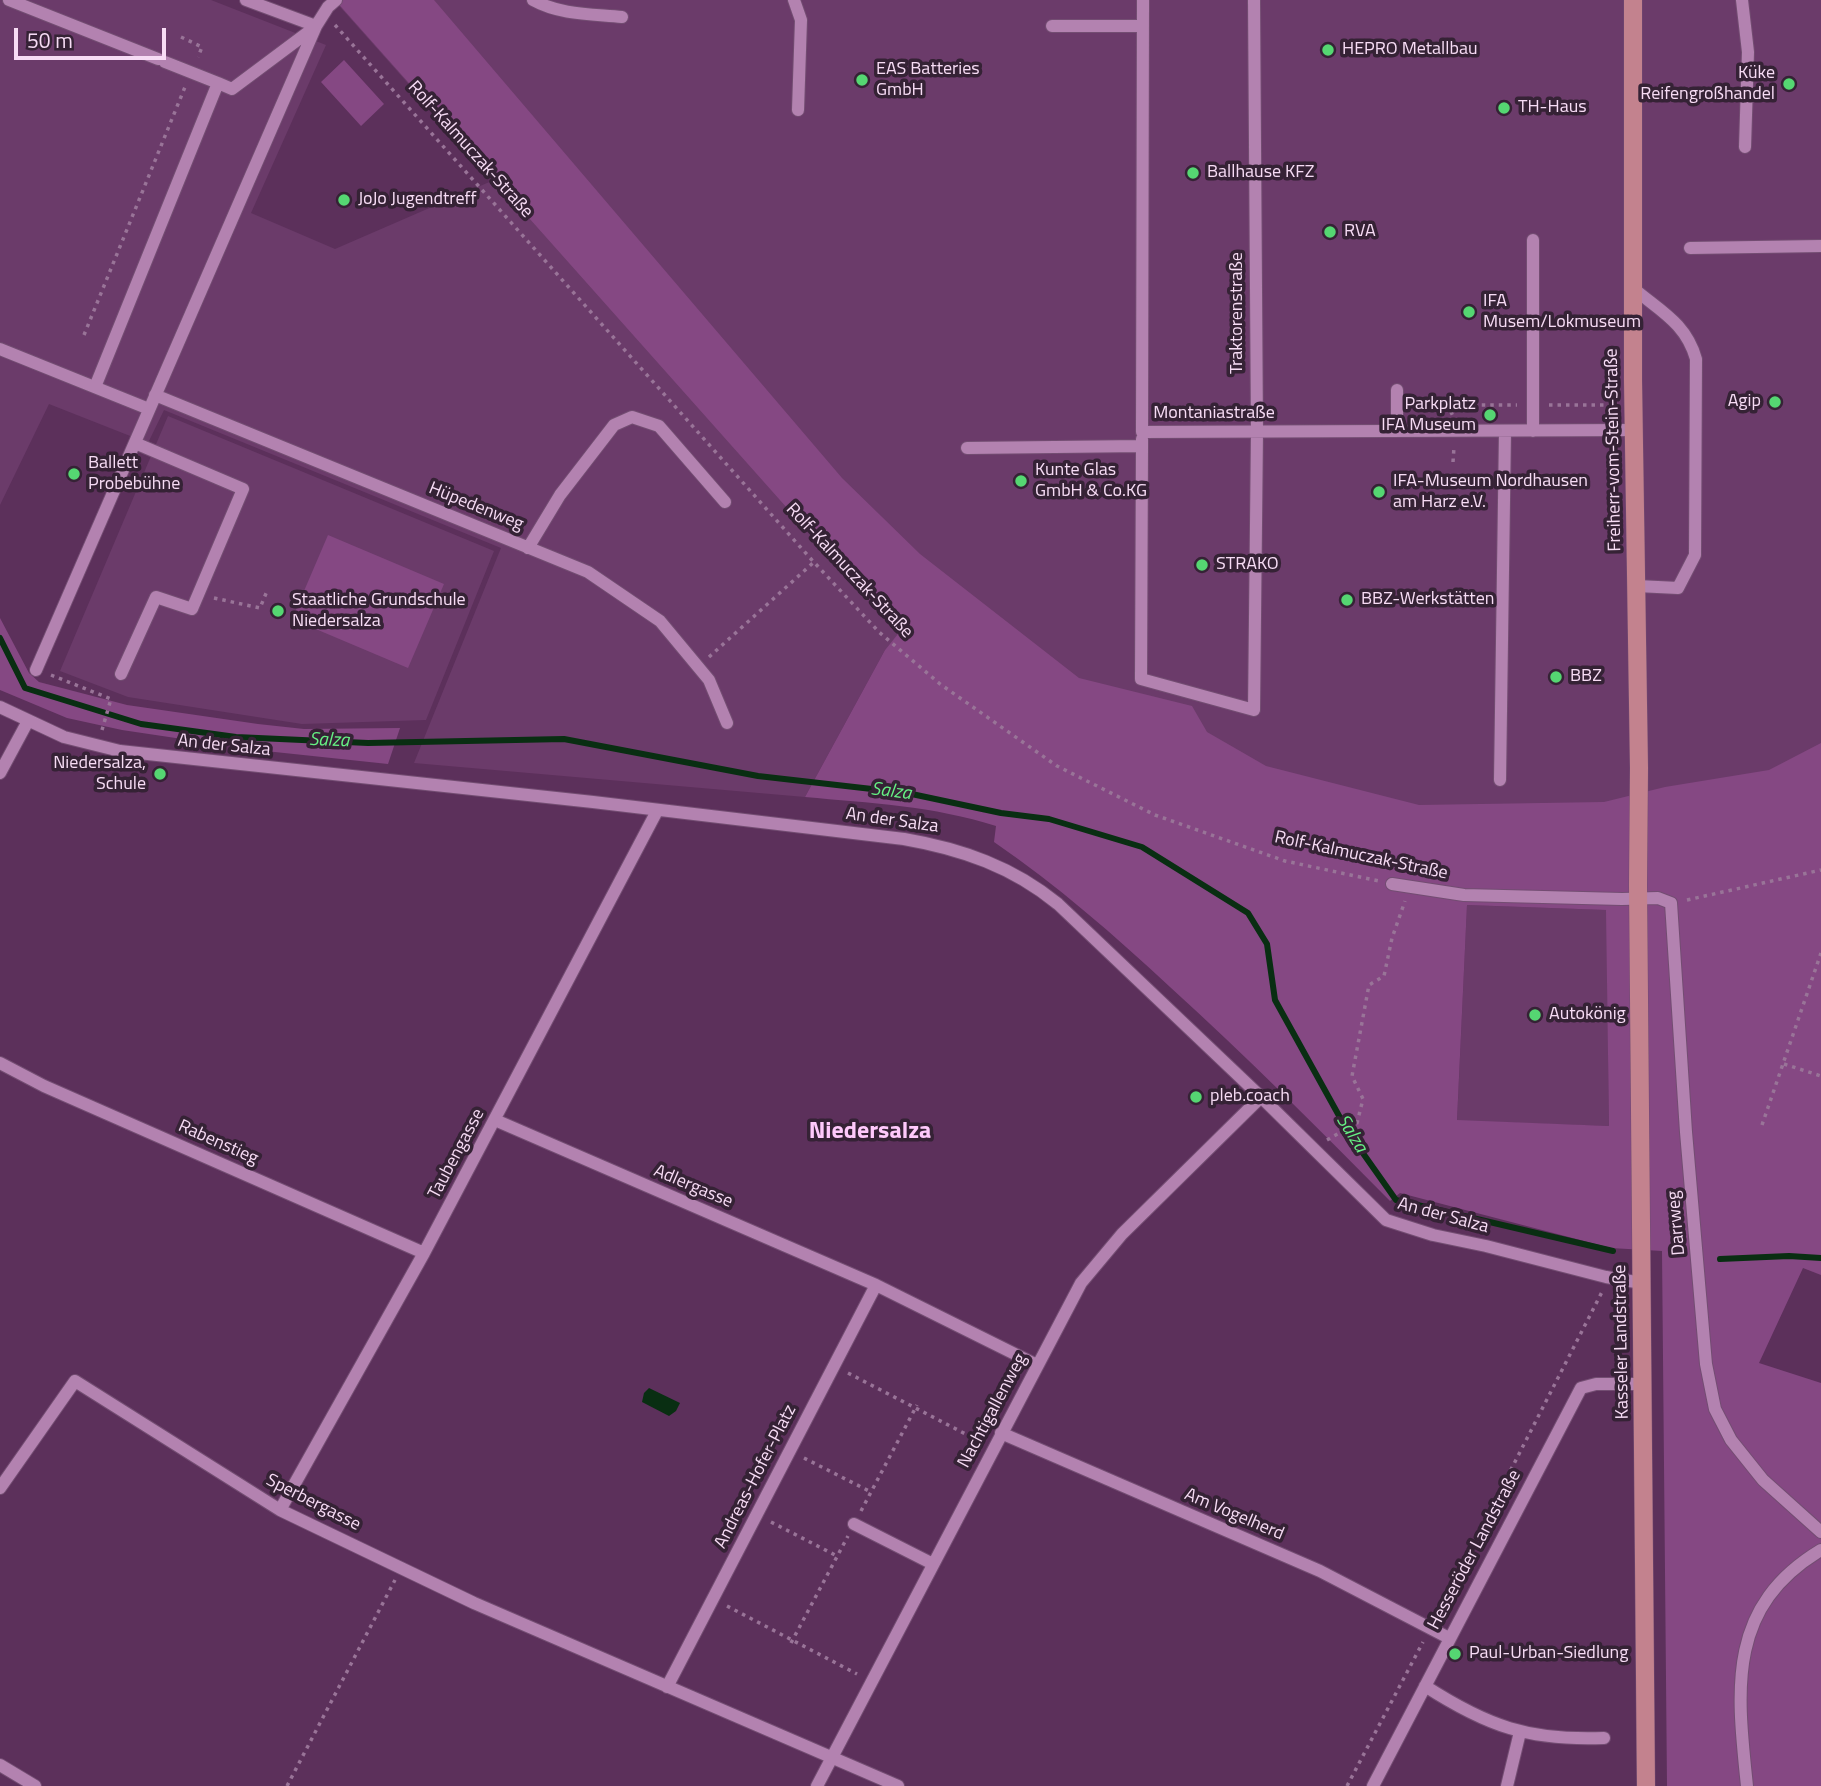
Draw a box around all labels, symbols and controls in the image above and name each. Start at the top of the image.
scale bar [18,14,170,58]
text: 50 m [27,24,73,56]
place label: HEPRO Metallbau [1342,39,1477,61]
marker: HEPRO Metallbau [1320,42,1336,58]
place label: EAS Batteries GmbH [876,59,980,102]
place label: Küke Reifengroßhandel [1640,63,1775,106]
marker: EAS Batteries GmbH [854,72,870,88]
marker: Küke Reifengroßhandel [1781,76,1797,92]
street label: Rolf-Kalmuczak-Straße [403,77,537,223]
place label: TH-Haus [1518,97,1587,119]
marker: TH-Haus [1496,100,1512,116]
place label: Ballhause KFZ [1207,162,1314,184]
marker: Ballhause KFZ [1185,165,1201,181]
place label: JoJo Jugendtreff [358,189,476,211]
marker: JoJo Jugendtreff [336,192,352,208]
place label: RVA [1344,221,1376,243]
marker: RVA [1322,224,1338,240]
street label: Traktorenstraße [1227,252,1249,374]
place label: IFA Musem/Lokmuseum [1483,291,1641,334]
marker: IFA Musem/Lokmuseum [1461,304,1477,320]
street label: Freiherr-vom-Stein-Straße [1601,348,1627,552]
place label: Agip [1728,391,1761,413]
place label: Parkplatz IFA Museum [1381,394,1476,436]
marker: Agip [1767,394,1783,410]
street label: Montaniastraße [1153,403,1275,425]
marker: Parkplatz IFA Museum [1482,407,1498,423]
place label: Ballett Probebühne [88,453,180,496]
place label: Kunte Glas GmbH & Co.KG [1035,460,1147,503]
marker: Ballett Probebühne [66,466,82,482]
place label: IFA-Museum Nordhausen am Harz e.V. [1393,471,1588,514]
marker: Kunte Glas GmbH & Co.KG [1013,473,1029,489]
street label: Hüpedenweg [425,478,527,536]
marker: IFA-Museum Nordhausen am Harz e.V. [1371,484,1387,500]
street label: Rolf-Kalmuczak-Straße [781,499,917,643]
place label: STRAKO [1216,554,1279,576]
marker: STRAKO [1194,557,1210,573]
place label: BBZ-Werkstätten [1361,589,1494,611]
place label: Staatliche Grundschule Niedersalza [292,590,466,632]
marker: BBZ-Werkstätten [1339,592,1355,608]
marker: Staatliche Grundschule Niedersalza [270,603,286,619]
place label: BBZ [1570,666,1602,688]
marker: BBZ [1548,669,1564,685]
water label: Salza [308,729,350,753]
street label: An der Salza [176,730,272,762]
place label: Niedersalza, Schule [53,753,146,796]
marker: Niedersalza, Schule [152,766,168,782]
water label: Salza [870,778,912,806]
street label: An der Salza [844,804,940,838]
street label: Rolf-Kalmuczak-Straße [1272,827,1450,885]
place label: Autokönig [1549,1004,1626,1026]
marker: Autokönig [1527,1007,1543,1023]
place label: pleb.coach [1210,1086,1290,1108]
marker: pleb.coach [1188,1089,1204,1105]
street label: Taubengasse [424,1105,490,1203]
water label: Salza [1331,1111,1371,1157]
street label: Rabenstieg [175,1116,261,1170]
district label: Niedersalza [809,1118,931,1146]
street label: Adlergasse [650,1161,736,1213]
street label: Darrweg [1663,1190,1691,1256]
street label: An der Salza [1395,1193,1491,1239]
street label: Kasseler Landstraße [1610,1264,1634,1420]
street label: Nachtigallenweg [954,1350,1032,1472]
street label: Andreas-Hofer-Platz [710,1402,802,1552]
street label: Hesseröder Landstraße [1424,1467,1526,1633]
street label: Sperbergasse [262,1470,364,1536]
street label: Am Vogelherd [1181,1484,1287,1546]
place label: Paul-Urban-Siedlung [1469,1643,1629,1665]
marker: Paul-Urban-Siedlung [1447,1646,1463,1662]

